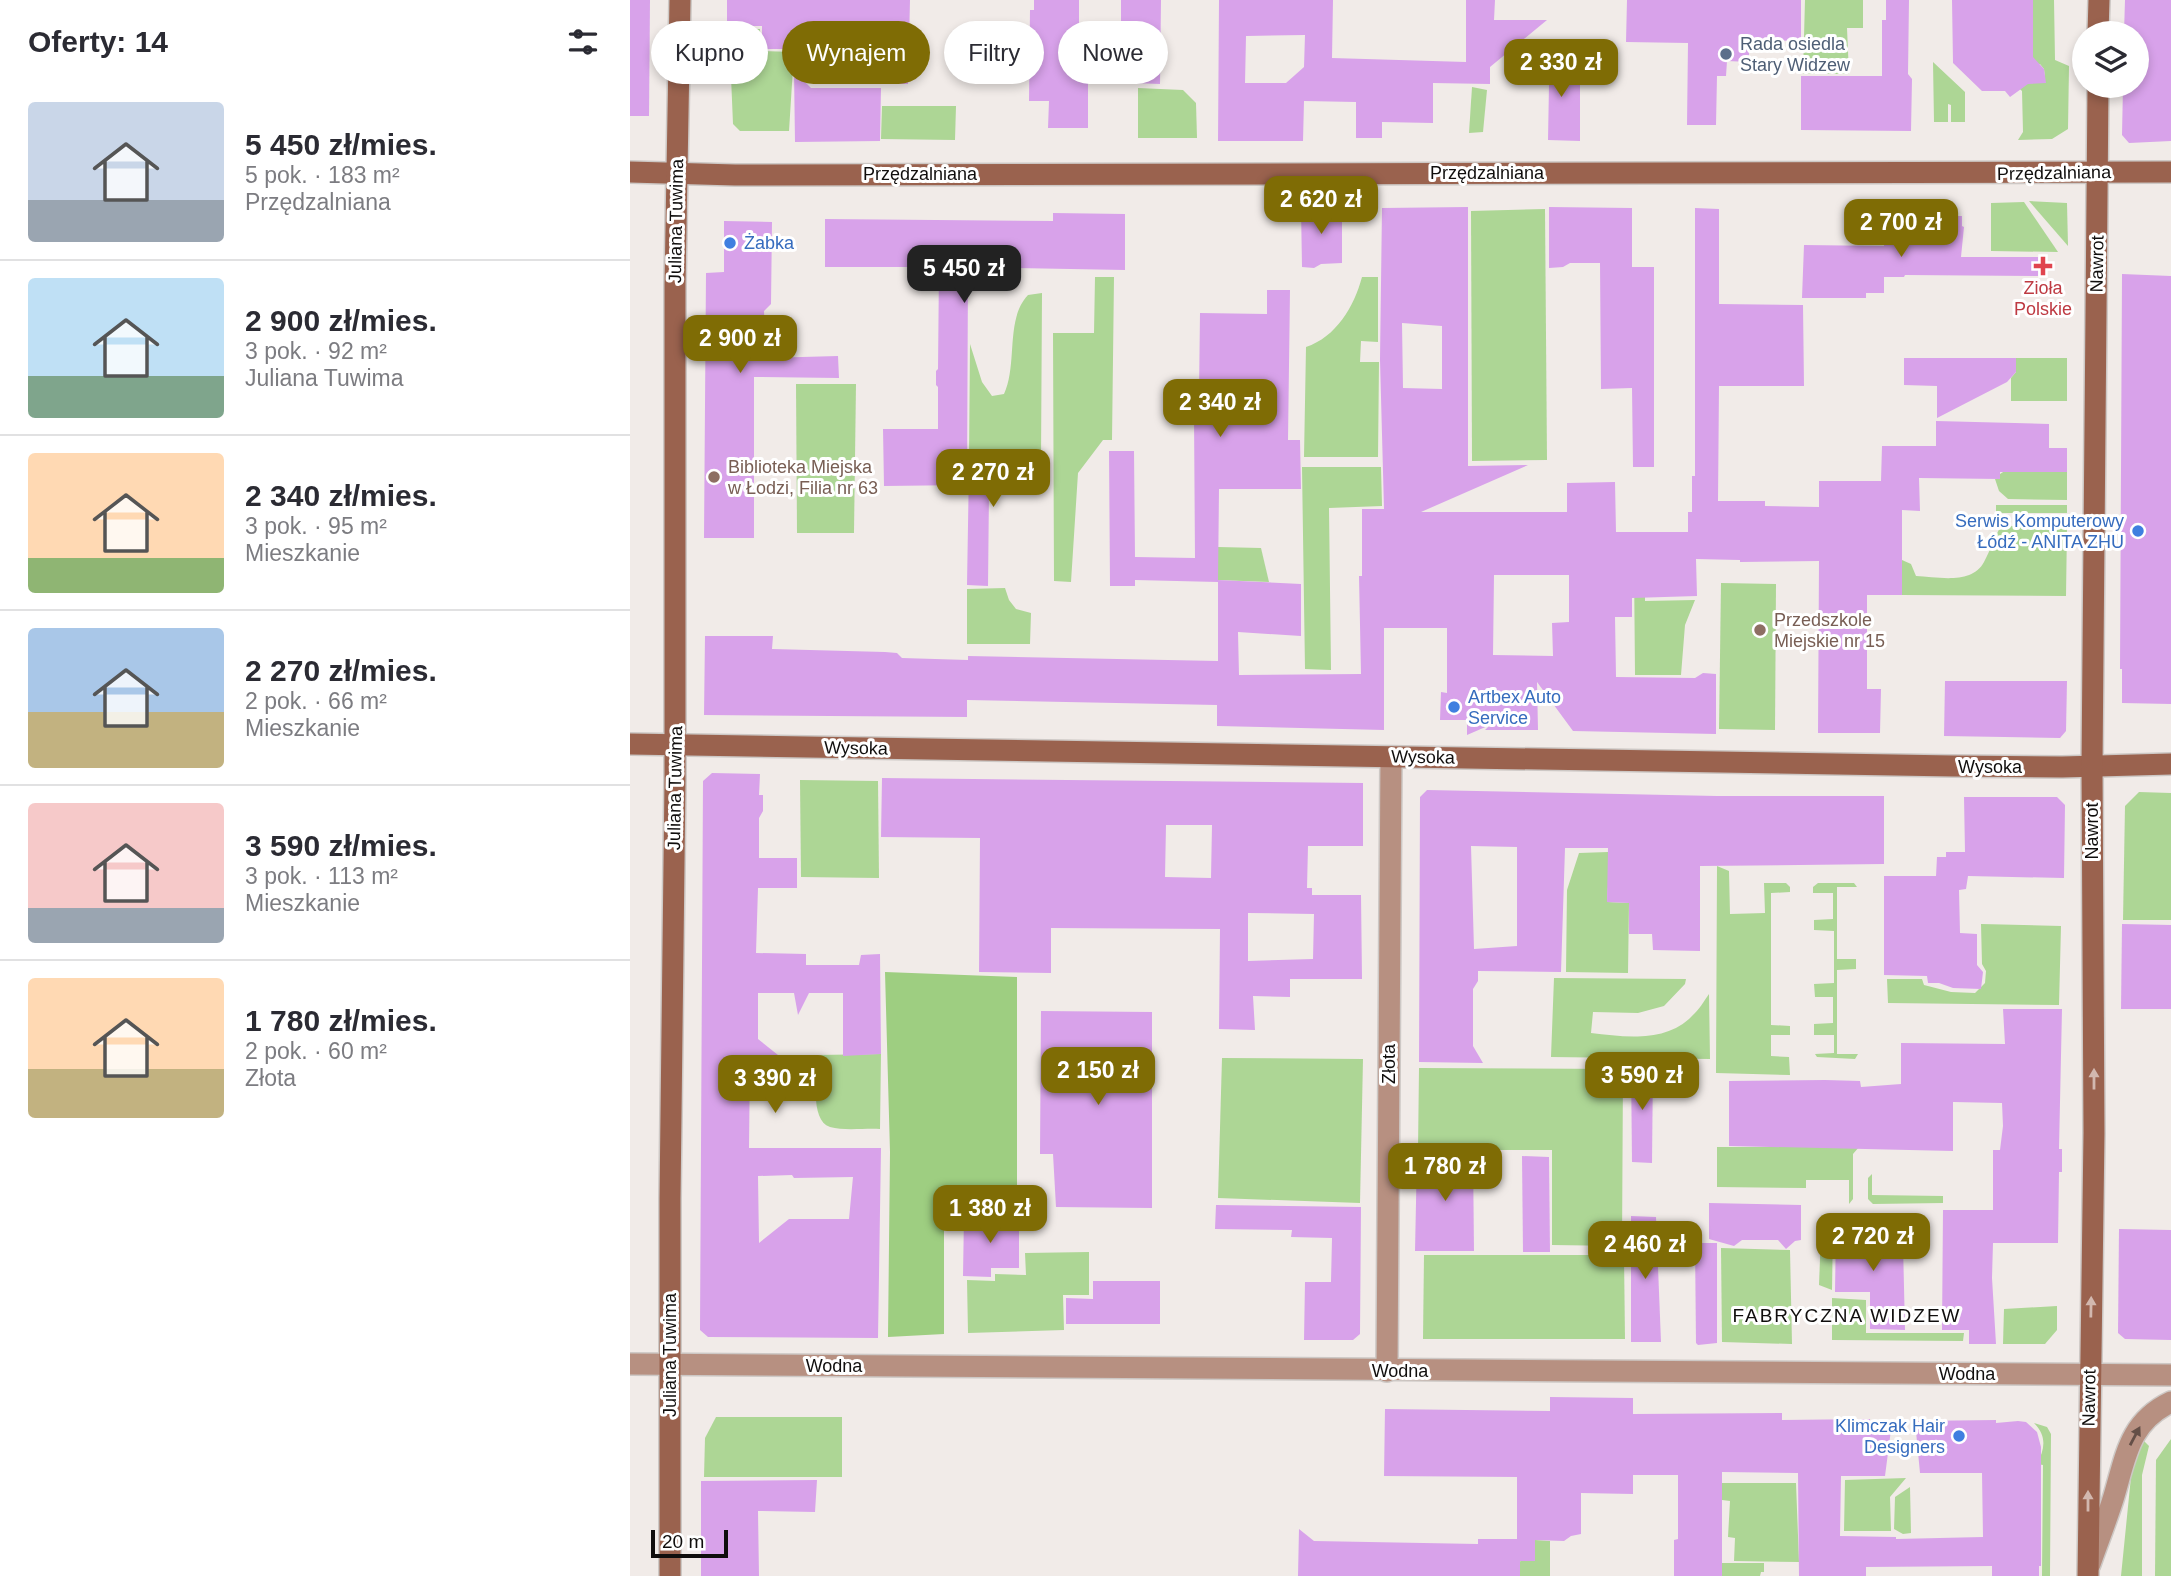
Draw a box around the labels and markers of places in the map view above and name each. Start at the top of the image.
place label: Rada osiedla Stary Widzew [1740,34,1851,75]
pin: 2 330 zł [1489,40,1633,99]
marker: Rada osiedla Stary Widzew [1718,46,1734,62]
pin: 2 620 zł [1249,176,1393,236]
pin: 2 700 zł [1829,200,1973,259]
place label: Żabka [744,233,795,253]
marker: Żabka [722,235,738,251]
pin: 5 450 zł [892,246,1036,305]
marker: Zioła Polskie [2035,258,2051,274]
place label: Zioła Polskie [2014,278,2072,319]
pin: 2 900 zł [668,316,812,375]
pin: 2 340 zł [1148,380,1292,439]
pin: 2 270 zł [921,449,1065,509]
place label: Biblioteka Miejska w Łodzi, Filia nr 63 [727,457,878,498]
marker: Biblioteka Miejska w Łodzi, Filia nr 63 [706,469,722,485]
place label: Serwis Komputerowy Łódź - ANITA ZHU [1955,511,2124,552]
marker: Serwis Komputerowy Łódź - ANITA ZHU [2130,523,2146,539]
place label: Przedszkole Miejskie nr 15 [1774,610,1885,651]
marker: Przedszkole Miejskie nr 15 [1752,622,1768,638]
place label: Artbex Auto Service [1468,687,1561,728]
marker: Artbex Auto Service [1446,699,1462,715]
pin: 2 150 zł [1026,1048,1170,1107]
pin: 3 590 zł [1570,1052,1714,1112]
pin: 3 390 zł [703,1056,847,1115]
pin: 1 780 zł [1373,1144,1517,1203]
pin: 1 380 zł [918,1186,1062,1245]
pin: 2 720 zł [1801,1214,1945,1273]
pin: 2 460 zł [1573,1222,1717,1281]
place label: Klimczak Hair Designers [1835,1416,1945,1457]
marker: Klimczak Hair Designers [1951,1428,1967,1444]

